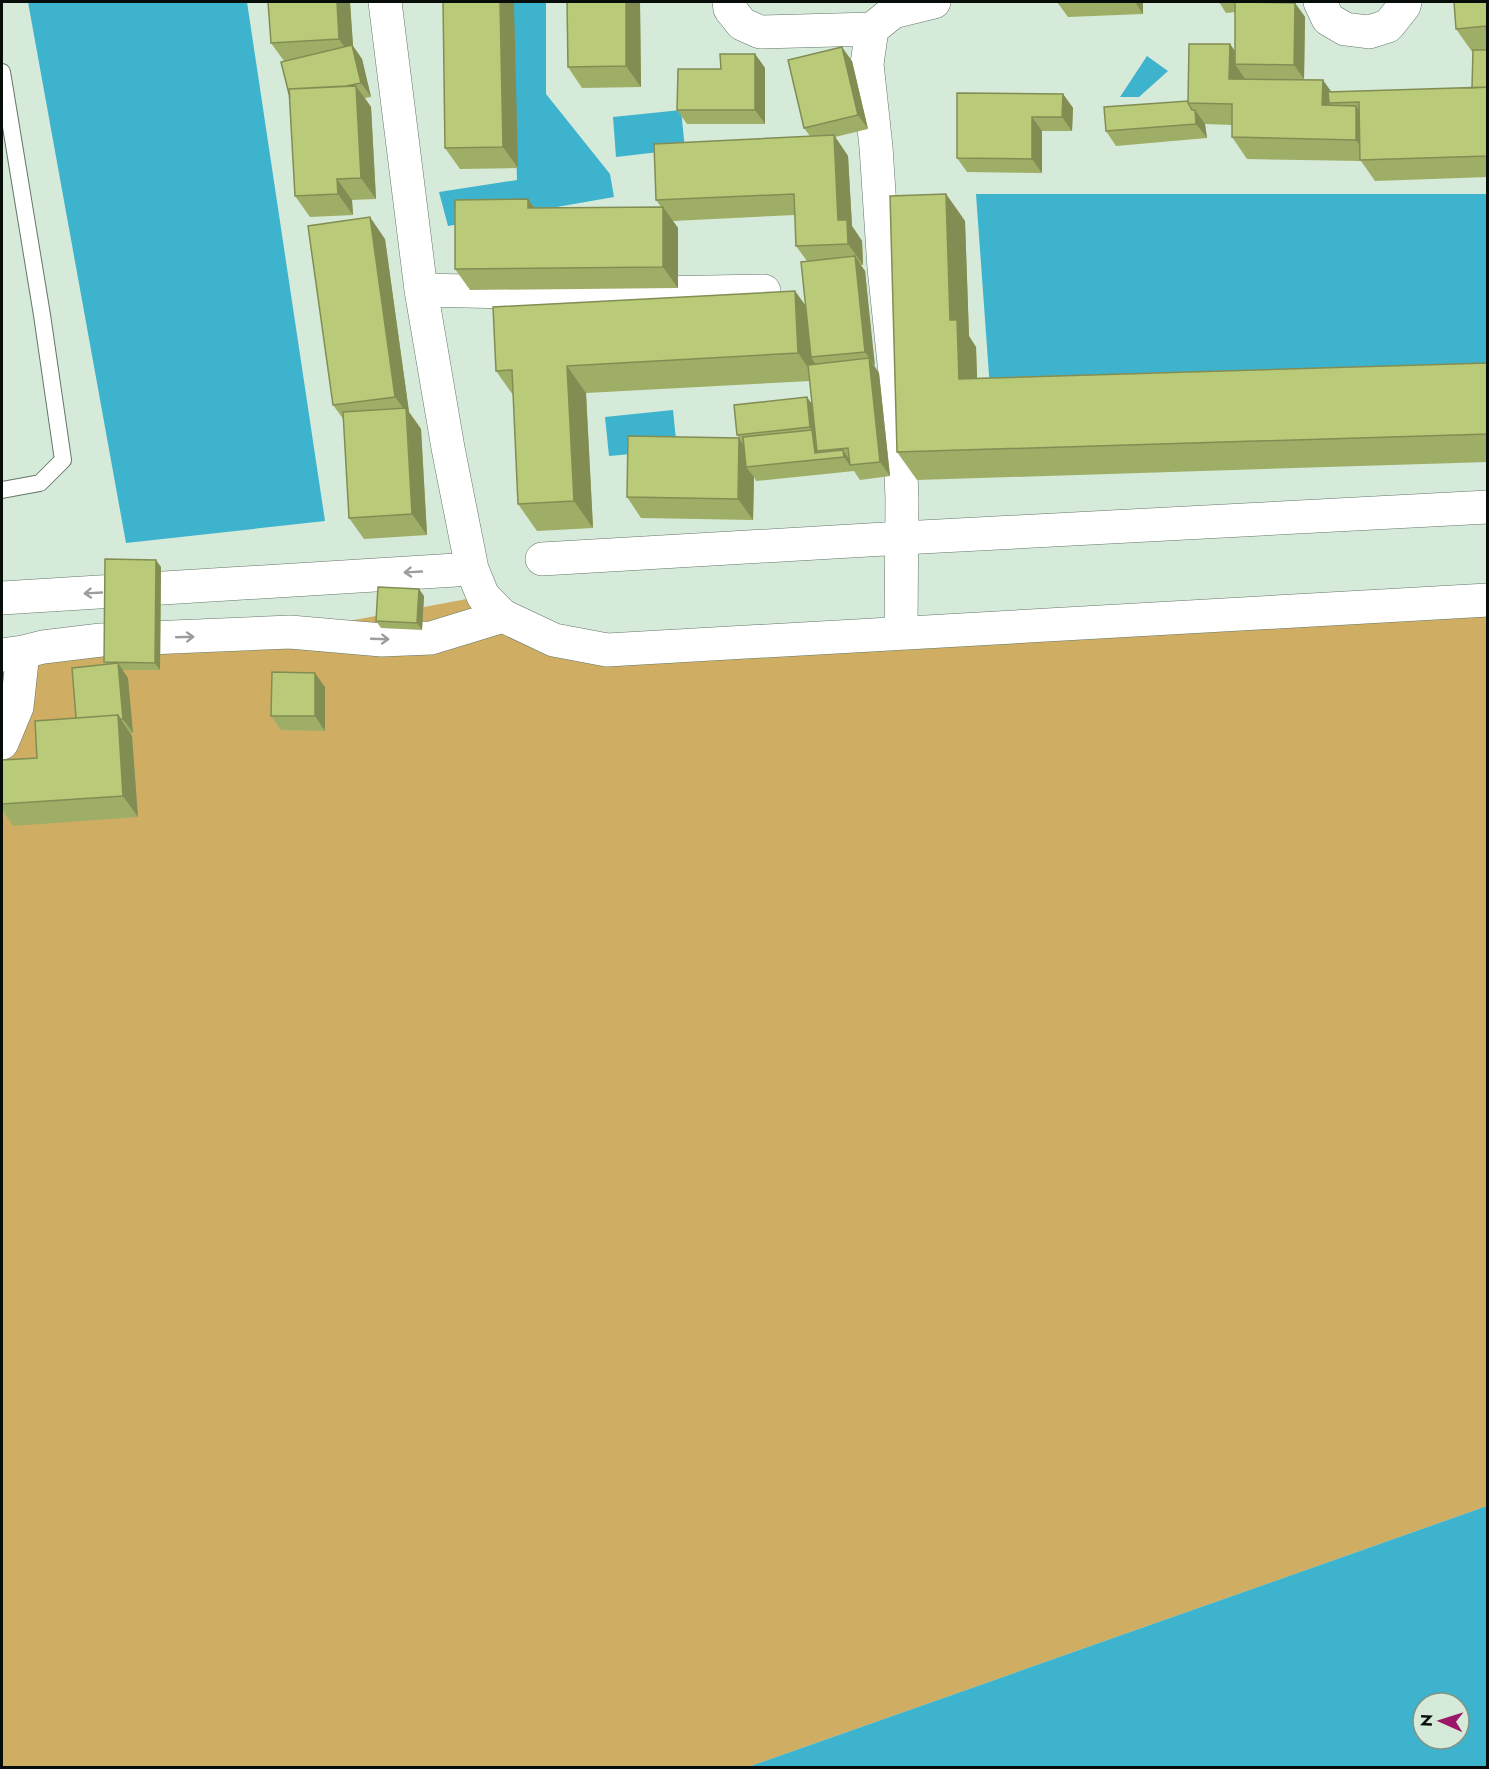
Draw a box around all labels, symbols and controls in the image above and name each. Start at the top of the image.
one-way arrow [404,567,424,578]
one-way arrow [84,588,104,599]
one-way arrow [175,631,195,642]
one-way arrow [370,633,390,645]
north arrow [1411,1691,1471,1751]
text: N [1415,1713,1438,1727]

